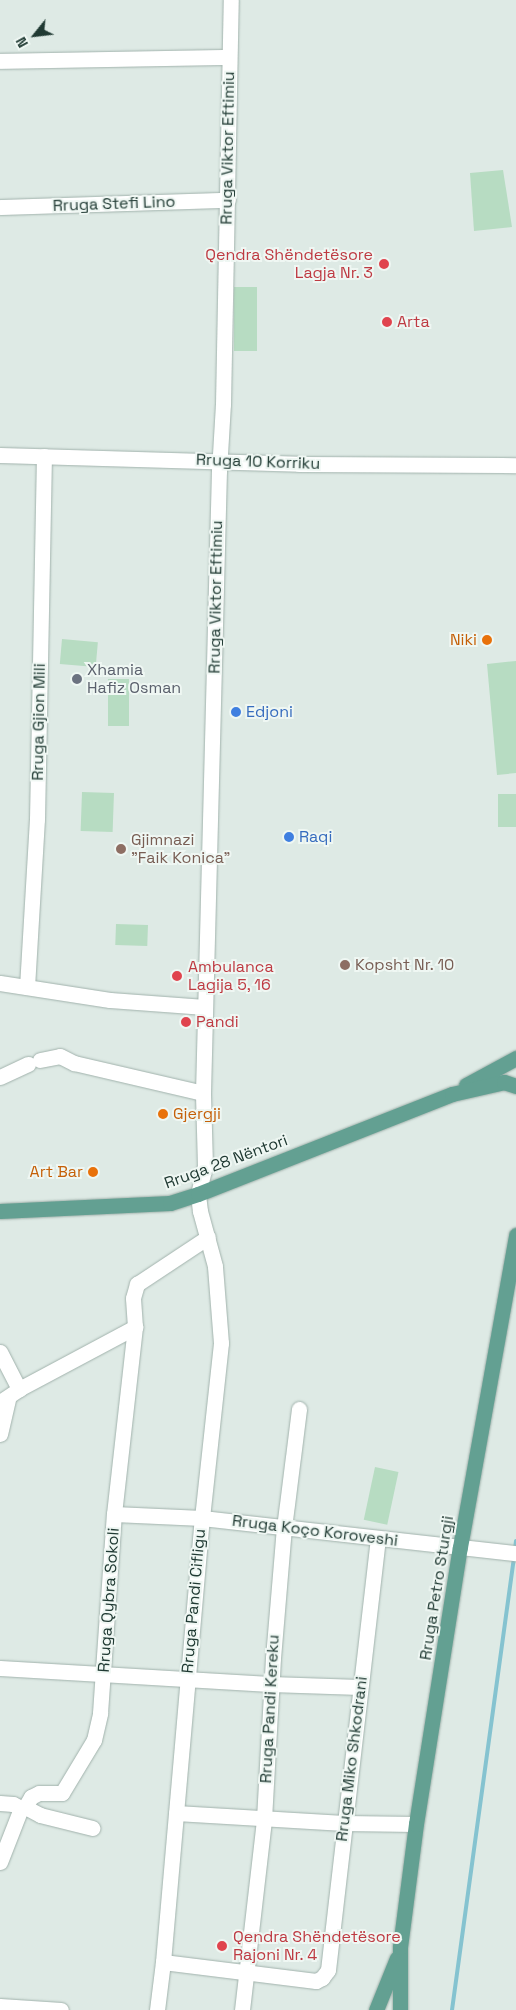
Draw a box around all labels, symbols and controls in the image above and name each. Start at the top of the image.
north arrow [10,10,60,60]
text: N [12,34,32,51]
street label: Rruga Viktor Eftimiu [217,71,239,225]
street label: Rruga Stefi Lino [52,192,176,216]
place label: Qendra Shëndetësore Lagja Nr. 3 [205,245,373,283]
marker: Qendra Shëndetësore Lagja Nr. 3 [377,257,391,271]
place label: Arta [397,312,430,332]
marker: Arta [381,316,393,328]
street label: Rruga 10 Korriku [196,450,320,474]
street label: Rruga Viktor Eftimiu [205,520,227,674]
place label: Niki [450,630,477,650]
marker: Niki [481,634,493,646]
place label: Xhamia Hafiz Osman [87,660,181,698]
street label: Rruga Gjion Mili [28,663,50,781]
marker: Xhamia Hafiz Osman [71,673,83,685]
place label: Edjoni [246,702,293,722]
marker: Edjoni [230,706,242,718]
place label: Raqi [299,827,332,847]
place label: Gjimnazi "Faik Konica" [131,830,230,868]
marker: Raqi [283,831,295,843]
marker: Gjimnazi "Faik Konica" [115,843,127,855]
place label: Kopsht Nr. 10 [355,955,455,975]
place label: Ambulanca Lagija 5, 16 [188,957,274,995]
marker: Kopsht Nr. 10 [339,959,351,971]
marker: Ambulanca Lagija 5, 16 [170,969,184,983]
place label: Pandi [196,1012,239,1032]
marker: Pandi [180,1016,192,1028]
place label: Gjergji [173,1104,221,1124]
marker: Gjergji [157,1108,169,1120]
street label: Rruga 28 Nëntori [162,1131,290,1193]
place label: Art Bar [30,1162,83,1182]
marker: Art Bar [87,1166,99,1178]
street label: Rruga Koço Koroveshi [231,1511,399,1551]
street label: Rruga Petro Sturgji [416,1514,458,1662]
street label: Rruga Qybra Sokoli [94,1527,124,1673]
street label: Rruga Pandi Cifligu [178,1528,210,1674]
street label: Rruga Pandi Kereku [257,1634,283,1784]
street label: Rruga Miko Shkodrani [332,1675,372,1843]
place label: Qendra Shëndetësore Rajoni Nr. 4 [233,1927,401,1965]
marker: Qendra Shëndetësore Rajoni Nr. 4 [215,1939,229,1953]

